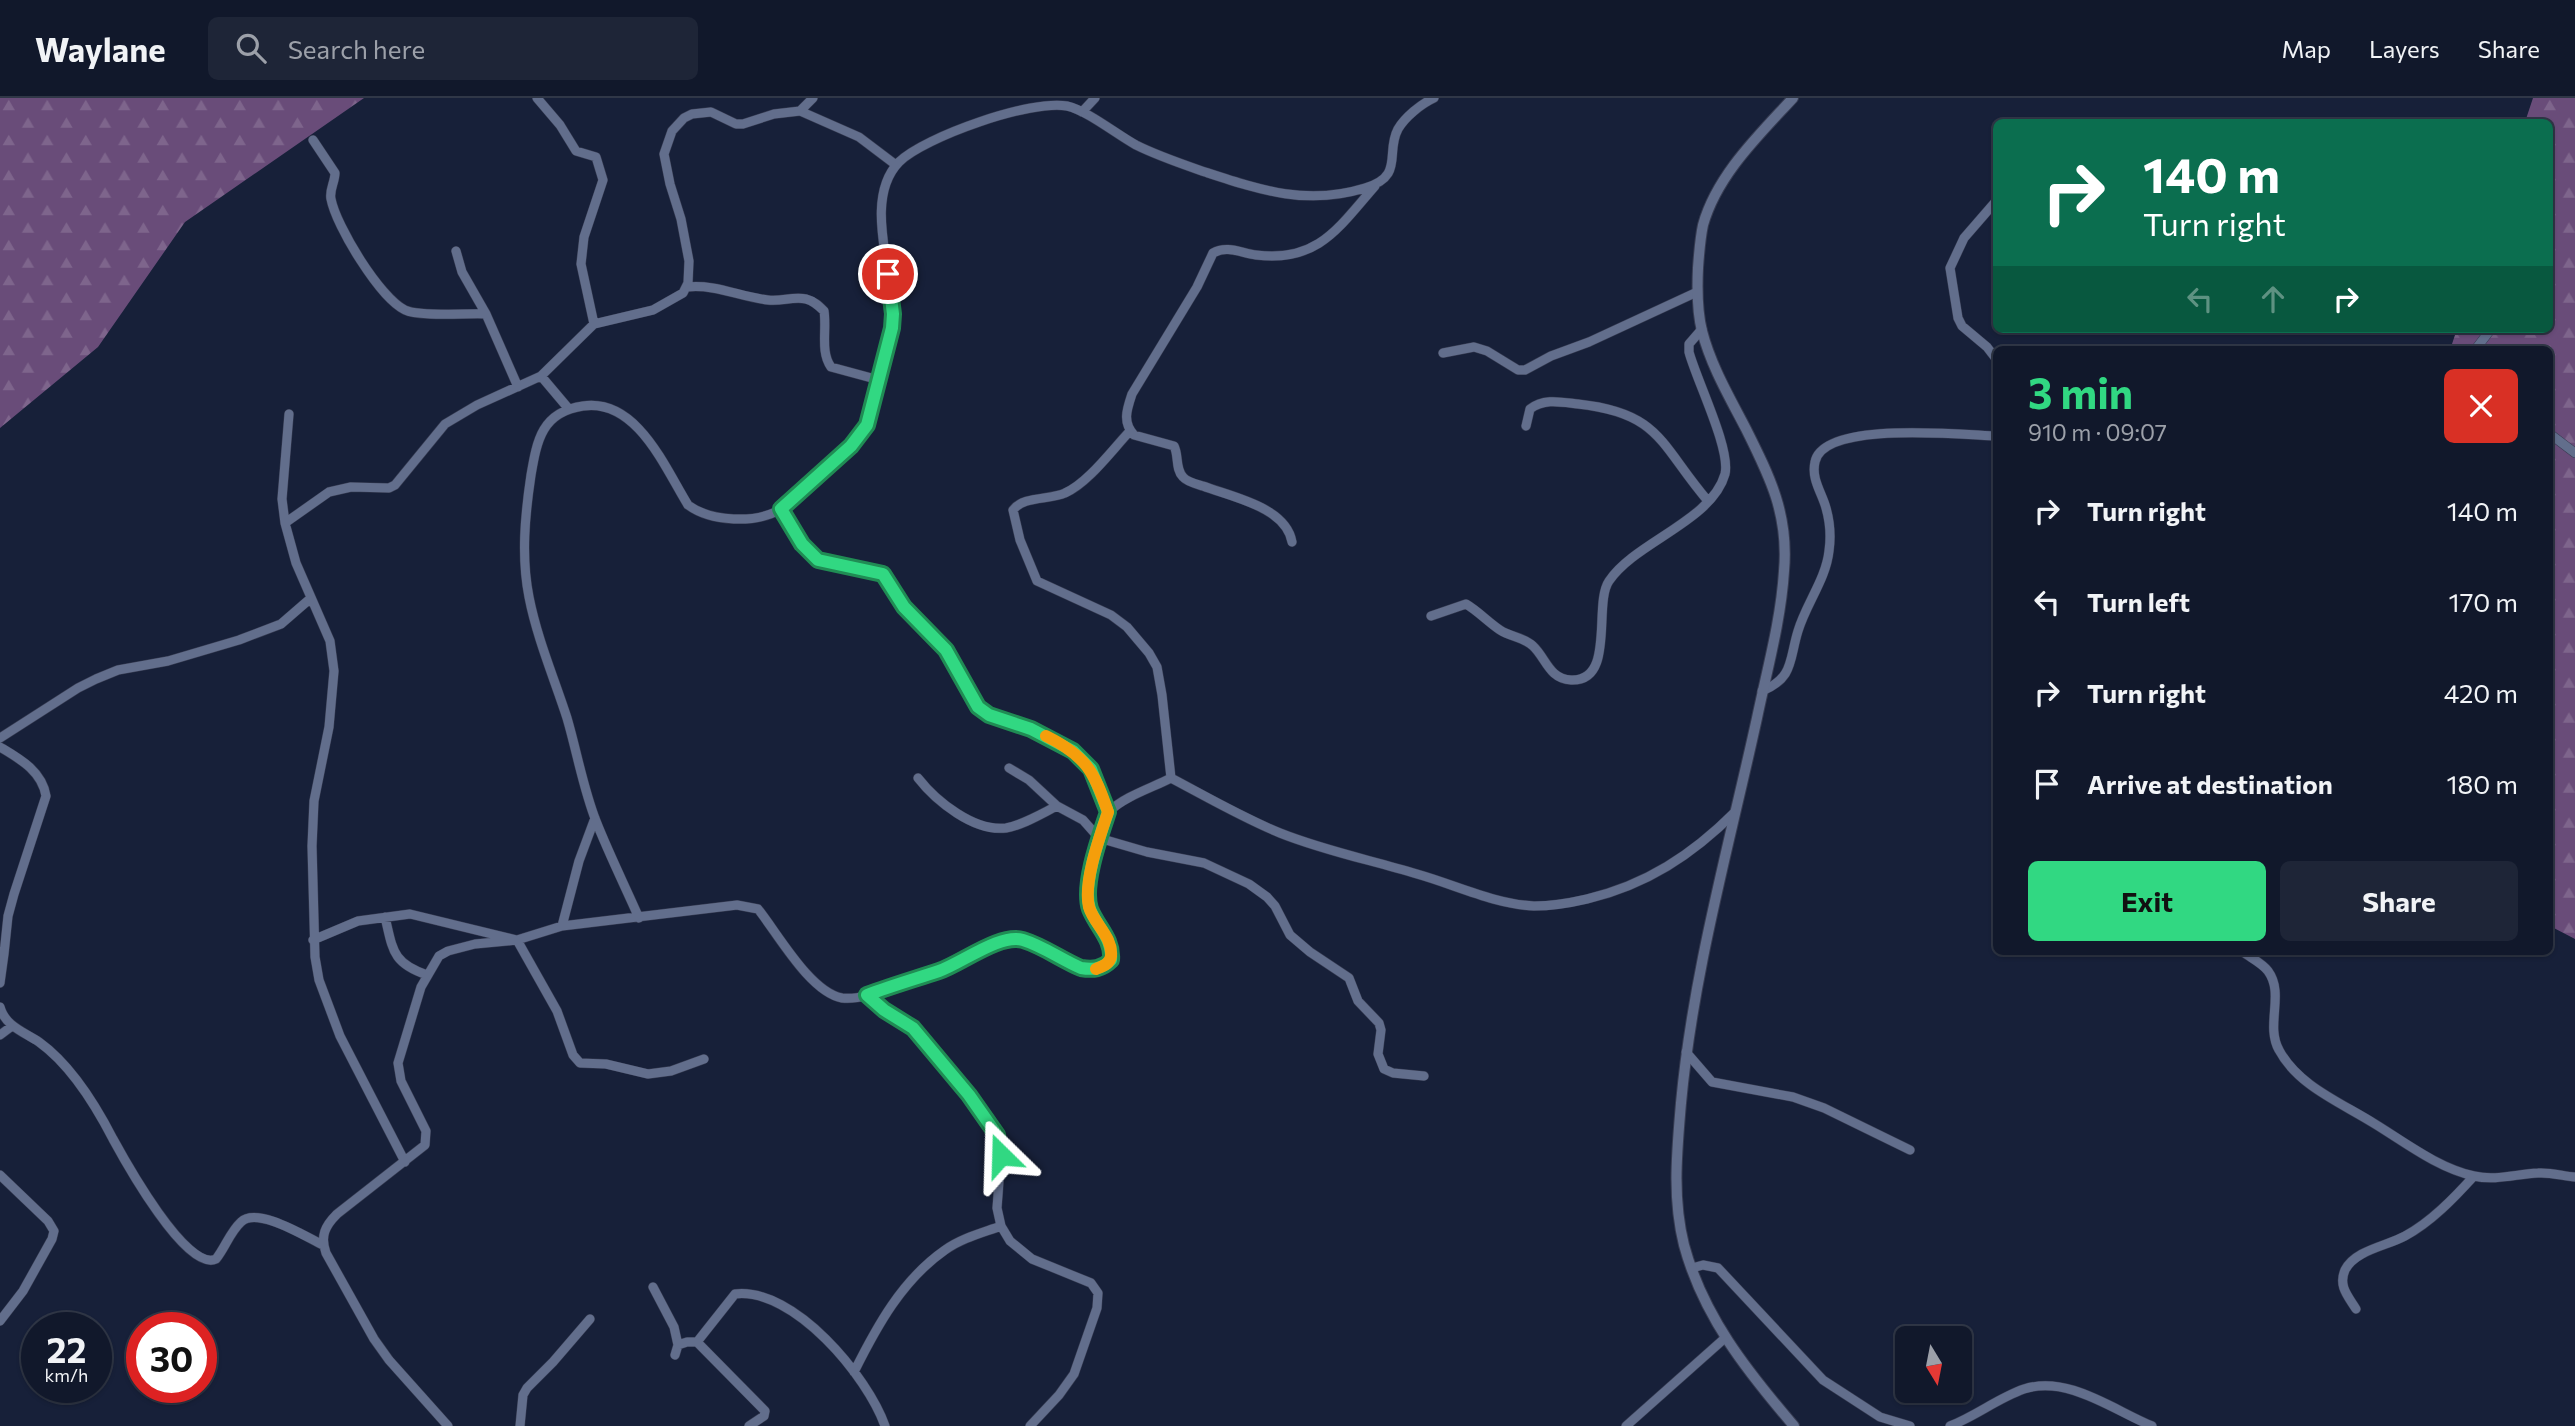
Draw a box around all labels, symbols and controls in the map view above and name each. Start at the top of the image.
search box [208,17,698,80]
text: Waylane [35,28,166,69]
icon: search [232,29,270,67]
text: Search here [288,33,425,64]
text: Map [2282,34,2331,63]
text: Layers [2369,34,2440,63]
text: Share [2478,34,2540,63]
text: 140 m [2143,143,2280,203]
icon: right [2028,147,2119,238]
text: Turn right [2143,203,2286,243]
pin [858,244,918,304]
icon: arrive [869,255,907,293]
icon: left [2181,280,2219,318]
icon: ahead [2254,280,2292,318]
icon: right [2327,280,2365,318]
text: 3 min [2028,366,2133,418]
button: close [2444,369,2518,443]
text: 910 m · 09:07 [2028,418,2167,446]
icon: right [2028,492,2066,530]
text: Turn right [2087,495,2206,526]
text: 140 m [2447,495,2518,526]
icon: left [2028,583,2066,621]
text: Turn left [2087,586,2190,617]
text: 170 m [2449,586,2518,617]
icon: right [2028,674,2066,712]
text: Turn right [2087,677,2206,708]
text: 420 m [2444,677,2518,708]
icon: arrive [2028,765,2066,803]
text: Arrive at destination [2087,768,2333,799]
text: 180 m [2446,768,2518,799]
button: Exit [2028,861,2266,941]
button: Share [2280,861,2518,941]
position arrow [964,1118,1038,1192]
speed limit sign: 30 [126,1312,217,1403]
north arrow [1895,1326,1972,1404]
map controls [1895,1326,1972,1403]
text: 22 [47,1327,86,1370]
text: km/h [45,1364,88,1386]

